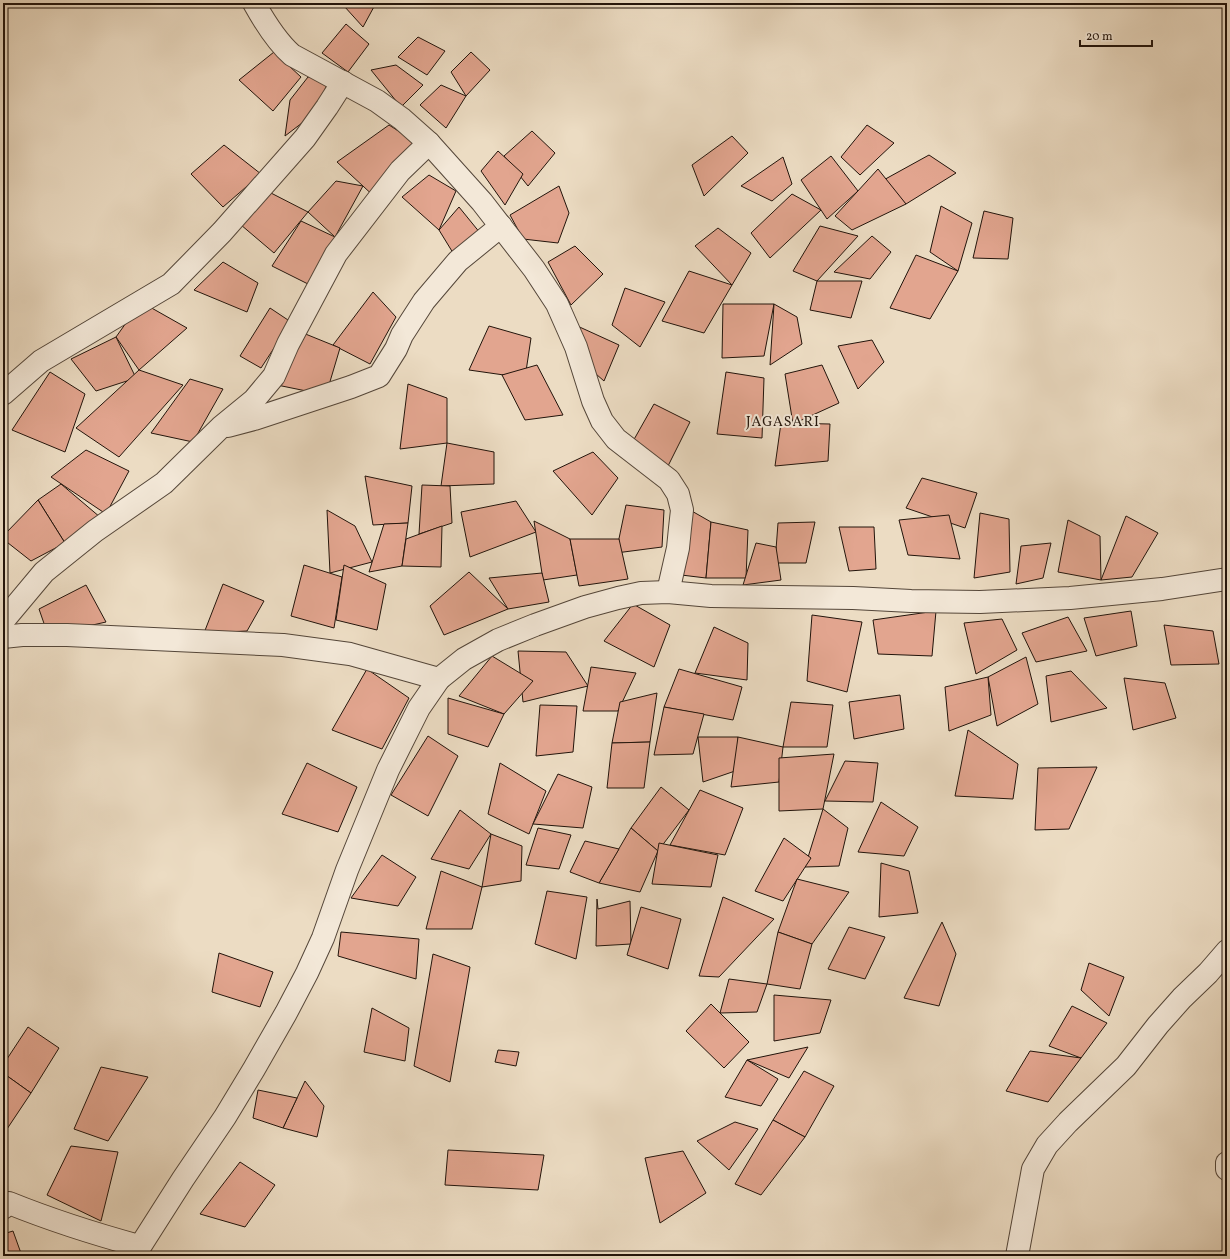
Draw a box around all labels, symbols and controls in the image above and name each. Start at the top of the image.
scale bar [1080,22,1152,48]
text: 20 m [1086,29,1113,45]
district label: JAGASARI [746,413,820,432]

